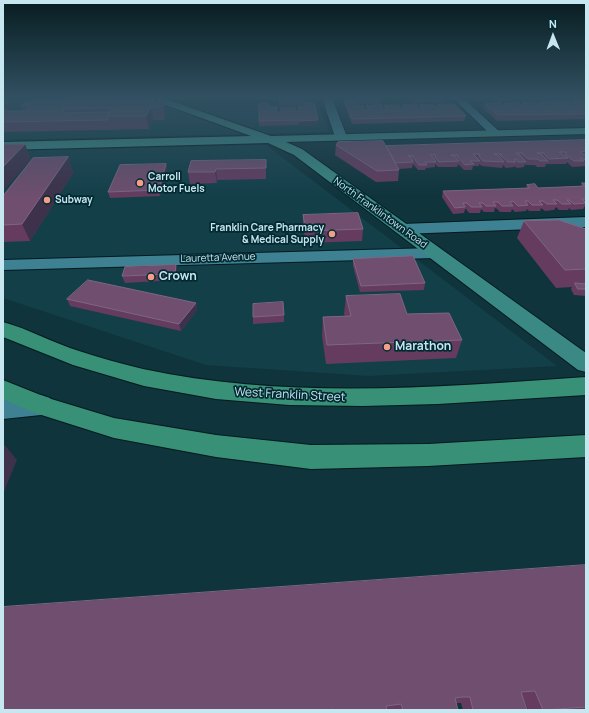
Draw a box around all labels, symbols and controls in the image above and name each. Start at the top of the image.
north arrow [533,16,573,56]
text: N [549,16,557,31]
place label: Carroll Motor Fuels [148,171,205,194]
street label: North Franklintown Road [331,175,429,251]
marker: Carroll Motor Fuels [135,178,145,188]
place label: Subway [55,194,93,206]
marker: Subway [42,195,52,205]
place label: Franklin Care Pharmacy & Medical Supply [210,222,324,246]
marker: Franklin Care Pharmacy & Medical Supply [327,229,337,239]
street label: Lauretta Avenue [180,251,256,265]
place label: Crown [159,270,197,284]
marker: Crown [146,272,156,282]
place label: Marathon [395,340,451,354]
marker: Marathon [382,342,392,352]
street label: West Franklin Street [234,385,346,405]

